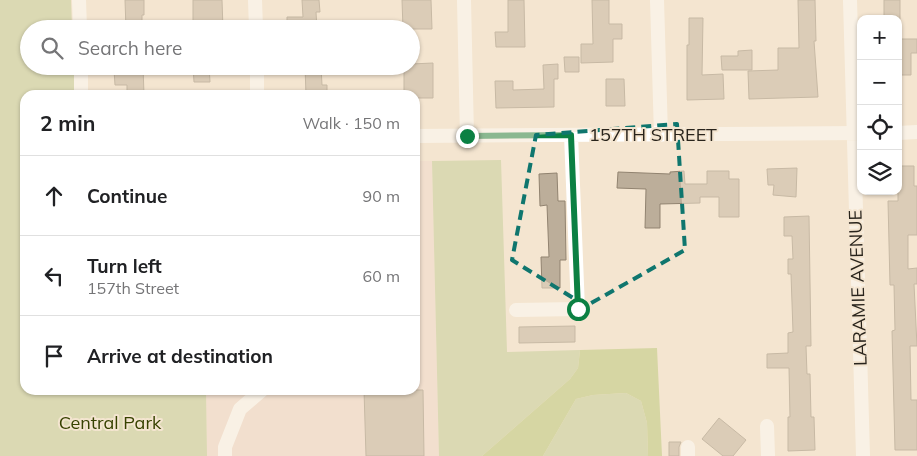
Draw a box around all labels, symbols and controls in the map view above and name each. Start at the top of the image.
map controls [857,15,902,195]
button: + [857,15,902,60]
search box [20,20,420,75]
icon: search [38,34,66,62]
text: Search here [78,36,182,60]
button: − [857,60,902,105]
button: locate [857,105,902,150]
text: 2 min [40,110,95,136]
text: Walk · 150 m [302,113,400,133]
street label: 157TH STREET [589,123,717,146]
route end [456,125,479,148]
button: layers [857,150,902,195]
icon: ahead [40,182,68,210]
text: Continue [87,184,167,208]
text: 90 m [363,186,400,206]
street label: LARAMIE AVENUE [843,210,872,366]
text: Turn left [87,254,162,278]
icon: left [40,262,68,290]
text: 60 m [363,266,400,286]
text: 157th Street [87,278,179,298]
route start [567,298,590,321]
icon: arrive [40,342,68,370]
text: Arrive at destination [87,344,273,368]
park label: Central Park [59,411,162,434]

